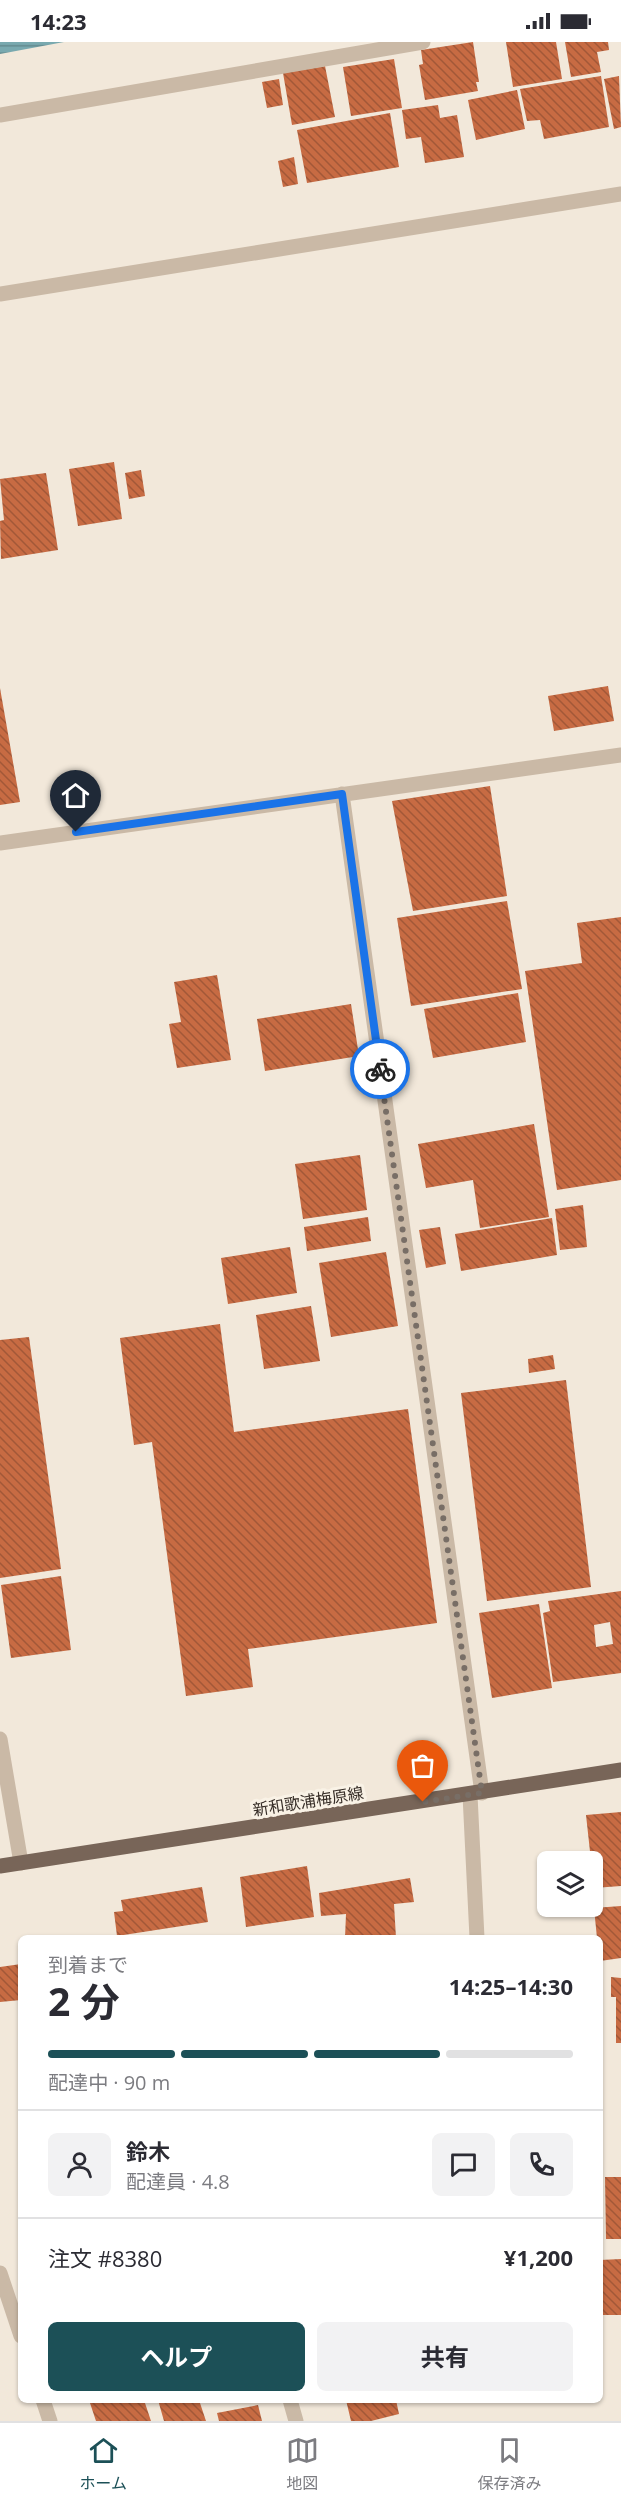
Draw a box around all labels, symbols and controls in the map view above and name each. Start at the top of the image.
text: 14:23 [30,6,87,36]
pin [50,770,101,832]
icon: home [59,779,92,812]
courier [350,1039,410,1099]
icon: bike [364,1053,397,1086]
pin [397,1740,448,1802]
icon: bag [406,1749,439,1782]
street label: 新和歌浦梅原線 [251,1781,365,1821]
map controls [537,1851,603,1917]
button: layers [537,1851,603,1917]
text: 到着まで [48,1951,128,1978]
text: 14:25–14:30 [449,1971,573,2001]
text: 2 分 [48,1974,119,2027]
text: 配達中 · 90 m [48,2069,170,2096]
button: person [48,2133,111,2196]
button: chat [432,2133,495,2196]
button: phone [510,2133,573,2196]
text: 鈴木 [126,2136,170,2166]
text: 配達員 · 4.8 [126,2168,230,2195]
text: ¥1,200 [504,2242,573,2272]
text: 注文 #8380 [48,2243,162,2273]
button: ヘルプ [48,2322,305,2391]
button: 共有 [317,2322,573,2391]
tab: ホーム [79,2434,127,2494]
tab: 地図 [286,2434,319,2494]
tab: 保存済み [478,2434,542,2494]

